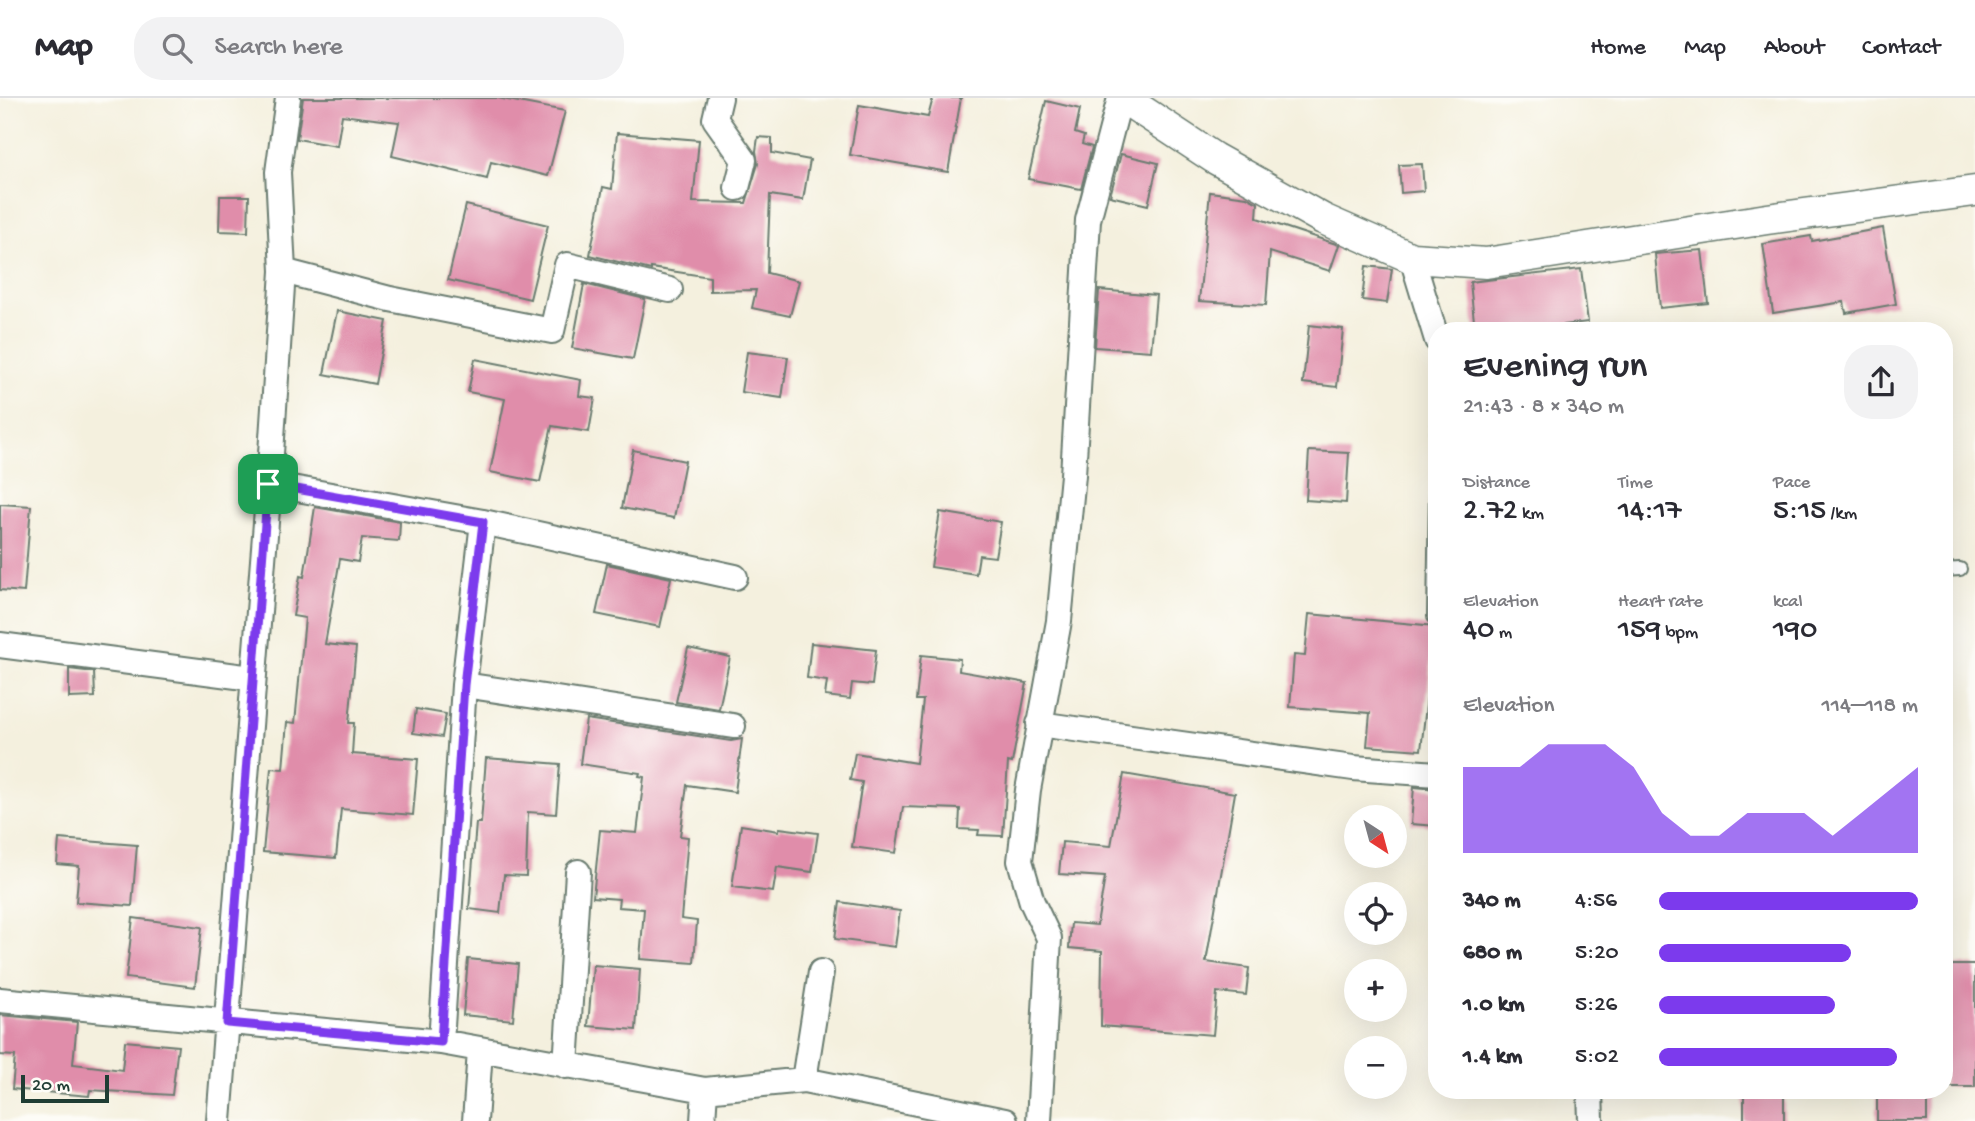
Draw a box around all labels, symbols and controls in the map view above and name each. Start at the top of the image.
search box [134,17,624,80]
text: Map [35,29,92,67]
icon: search [158,29,196,67]
text: Search here [214,33,343,64]
text: Home [1590,34,1646,63]
text: Map [1684,34,1726,63]
text: About [1764,34,1824,63]
text: Contact [1862,34,1940,63]
button: share [1844,345,1918,419]
text: Evening run [1463,346,1647,390]
text: 21:43 · 8 × 340 m [1463,394,1624,421]
pin [238,454,298,514]
icon: arrive [249,465,287,503]
text: Distance [1463,472,1530,495]
text: Time [1618,472,1653,495]
text: Pace [1773,472,1810,495]
text: 2.72 [1463,495,1517,530]
text: 14:17 [1618,495,1681,530]
text: 5:15 [1773,495,1826,530]
text: km [1517,503,1544,526]
text: /km [1826,503,1857,526]
text: Elevation [1463,591,1539,614]
text: Heart rate [1618,591,1703,614]
text: kcal [1773,591,1803,614]
text: 40 [1463,614,1494,649]
text: 159 [1618,614,1661,649]
text: 190 [1773,614,1817,649]
text: m [1494,622,1512,645]
text: bpm [1661,622,1698,645]
text: Elevation [1463,693,1554,720]
text: 114–118 m [1821,693,1918,720]
north arrow [1344,805,1407,868]
map controls [1344,805,1407,1099]
button: locate [1344,882,1407,945]
text: 340 m [1463,888,1521,915]
text: 4:56 [1575,888,1617,915]
text: 680 m [1463,940,1522,967]
text: 5:20 [1575,940,1619,967]
button: + [1344,959,1407,1022]
text: 1.0 km [1463,992,1525,1019]
text: 5:26 [1575,992,1617,1019]
button: − [1344,1036,1407,1099]
text: 1.4 km [1463,1044,1522,1071]
text: 5:02 [1575,1044,1619,1071]
scale bar [21,1072,108,1104]
text: 20 m [32,1075,70,1098]

